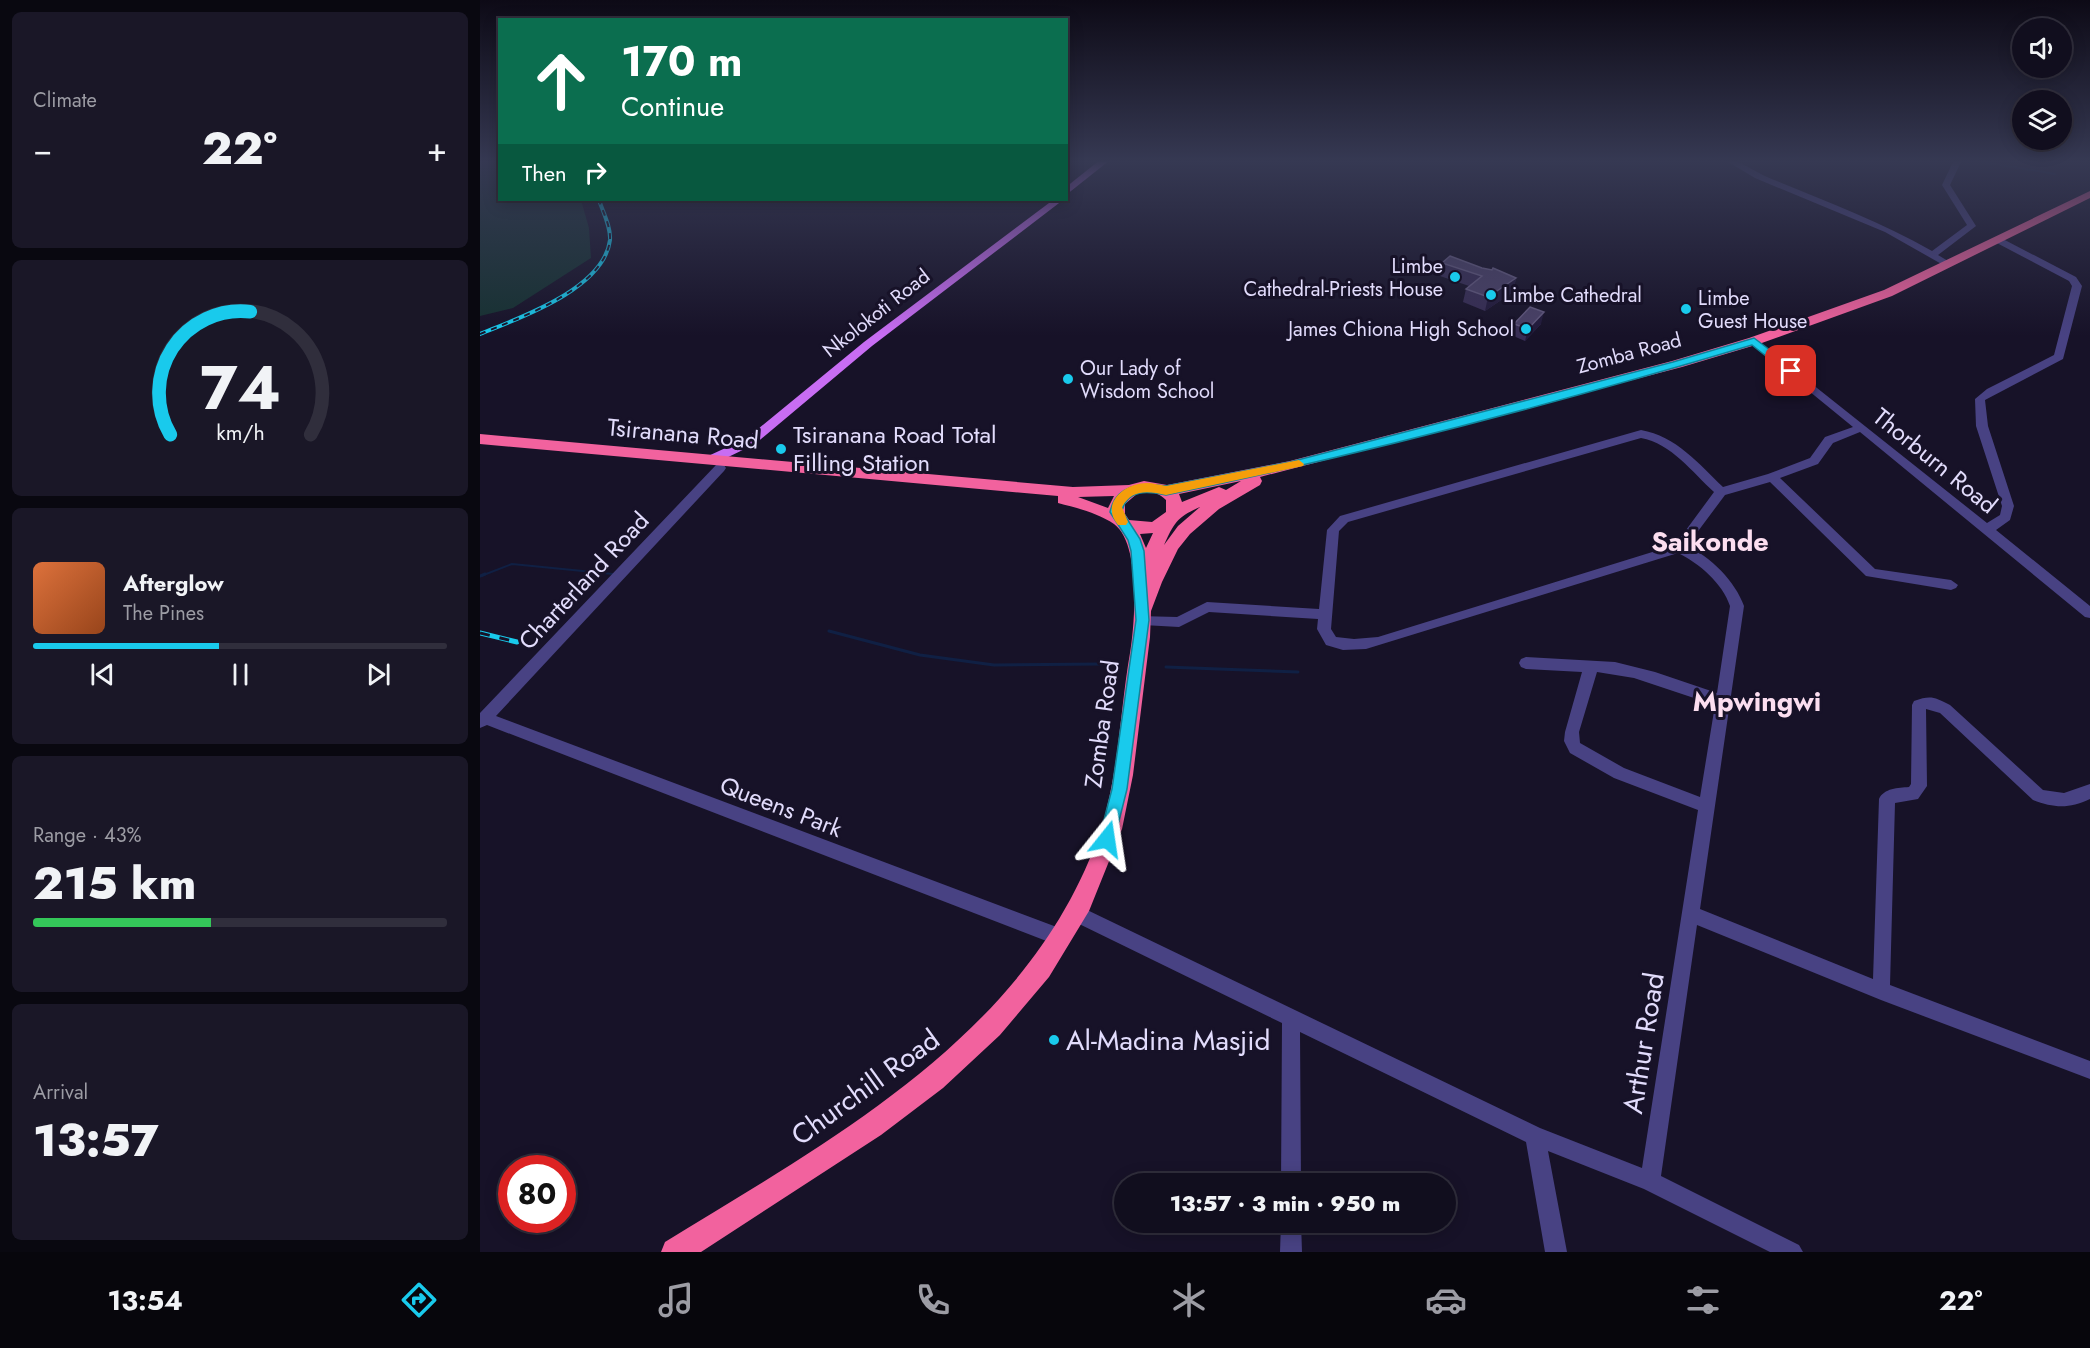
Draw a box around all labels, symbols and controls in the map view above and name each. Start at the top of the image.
map controls [2012,18,2072,150]
button: sound [2012,18,2072,78]
text: 170 m [621,31,743,92]
icon: ahead [522,42,600,120]
text: Climate [33,86,97,115]
text: Continue [621,87,724,126]
button: layers [2012,90,2072,150]
text: 22° [202,116,277,181]
text: − [33,126,52,173]
text: + [427,126,447,173]
icon: right [579,156,612,189]
text: Then [522,157,567,189]
place label: Limbe Cathedral-Priests House [1243,252,1443,304]
street label: Nkolokoti Road [817,262,936,365]
marker: Limbe Cathedral-Priests House [1448,270,1462,284]
place label: Limbe Cathedral [1503,281,1642,310]
place label: Limbe Guest House [1698,284,1807,336]
marker: Limbe Cathedral [1484,288,1498,302]
marker: Limbe Guest House [1679,302,1693,316]
place label: James Chiona High School [1285,315,1514,344]
marker: James Chiona High School [1519,322,1533,336]
street label: Zomba Road [1574,326,1685,381]
text: 74 [199,342,281,432]
pin [1765,345,1816,396]
place label: Our Lady of Wisdom School [1080,354,1214,406]
icon: arrive [1774,354,1807,387]
marker: Our Lady of Wisdom School [1061,372,1075,386]
street label: Thorburn Road [1866,399,2005,522]
street label: Tsiranana Road [606,409,760,458]
text: km/h [216,417,264,448]
place label: Tsiranana Road Total Filling Station [793,417,997,480]
marker: Tsiranana Road Total Filling Station [774,442,788,456]
street label: Charterland Road [510,504,657,657]
district label: Saikonde [1651,522,1769,561]
text: Afterglow [123,567,224,599]
text: The Pines [123,599,204,628]
icon: previous [86,658,119,691]
icon: pause [224,658,257,691]
icon: next [362,658,395,691]
street label: Zomba Road [1075,658,1128,790]
district label: Mpwingwi [1693,682,1821,721]
street label: Queens Park [715,767,848,846]
position arrow [1075,807,1139,871]
text: Range · 43% [33,821,142,850]
text: 215 km [33,851,196,916]
street label: Arthur Road [1612,969,1675,1117]
street label: Churchill Road [783,1019,948,1155]
place label: Al-Madina Masjid [1066,1020,1270,1061]
marker: Al-Madina Masjid [1047,1033,1061,1047]
text: Arrival [33,1078,88,1107]
text: 13:57 [33,1108,159,1173]
speed limit sign: 80 [498,1155,576,1233]
text: 13:57 · 3 min · 950 m [1170,1187,1400,1219]
icon: directions [398,1279,440,1321]
icon: music [655,1279,697,1321]
icon: phone [912,1279,954,1321]
icon: climate [1168,1279,1210,1321]
icon: car [1425,1279,1467,1321]
icon: filters [1682,1279,1724,1321]
text: 13:54 [107,1281,183,1320]
text: 22° [1939,1281,1982,1320]

